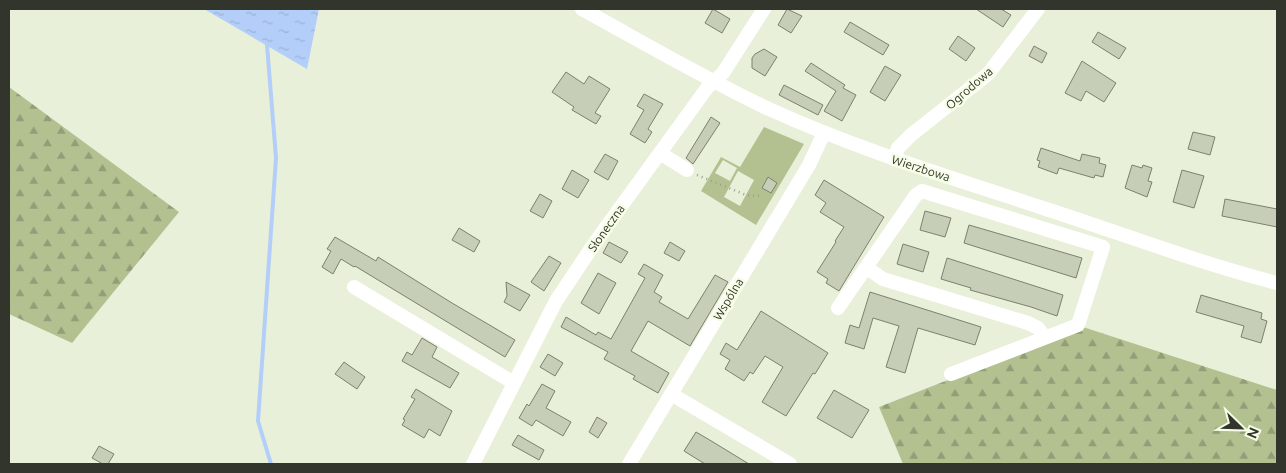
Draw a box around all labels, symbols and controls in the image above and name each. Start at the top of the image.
street label: Ogrodowa [943,64,995,112]
street label: Wierzbowa [890,152,952,184]
street label: Słoneczna [585,202,627,254]
street label: Wspólna [710,276,746,322]
north arrow [1216,403,1266,453]
text: N [1244,425,1262,441]

